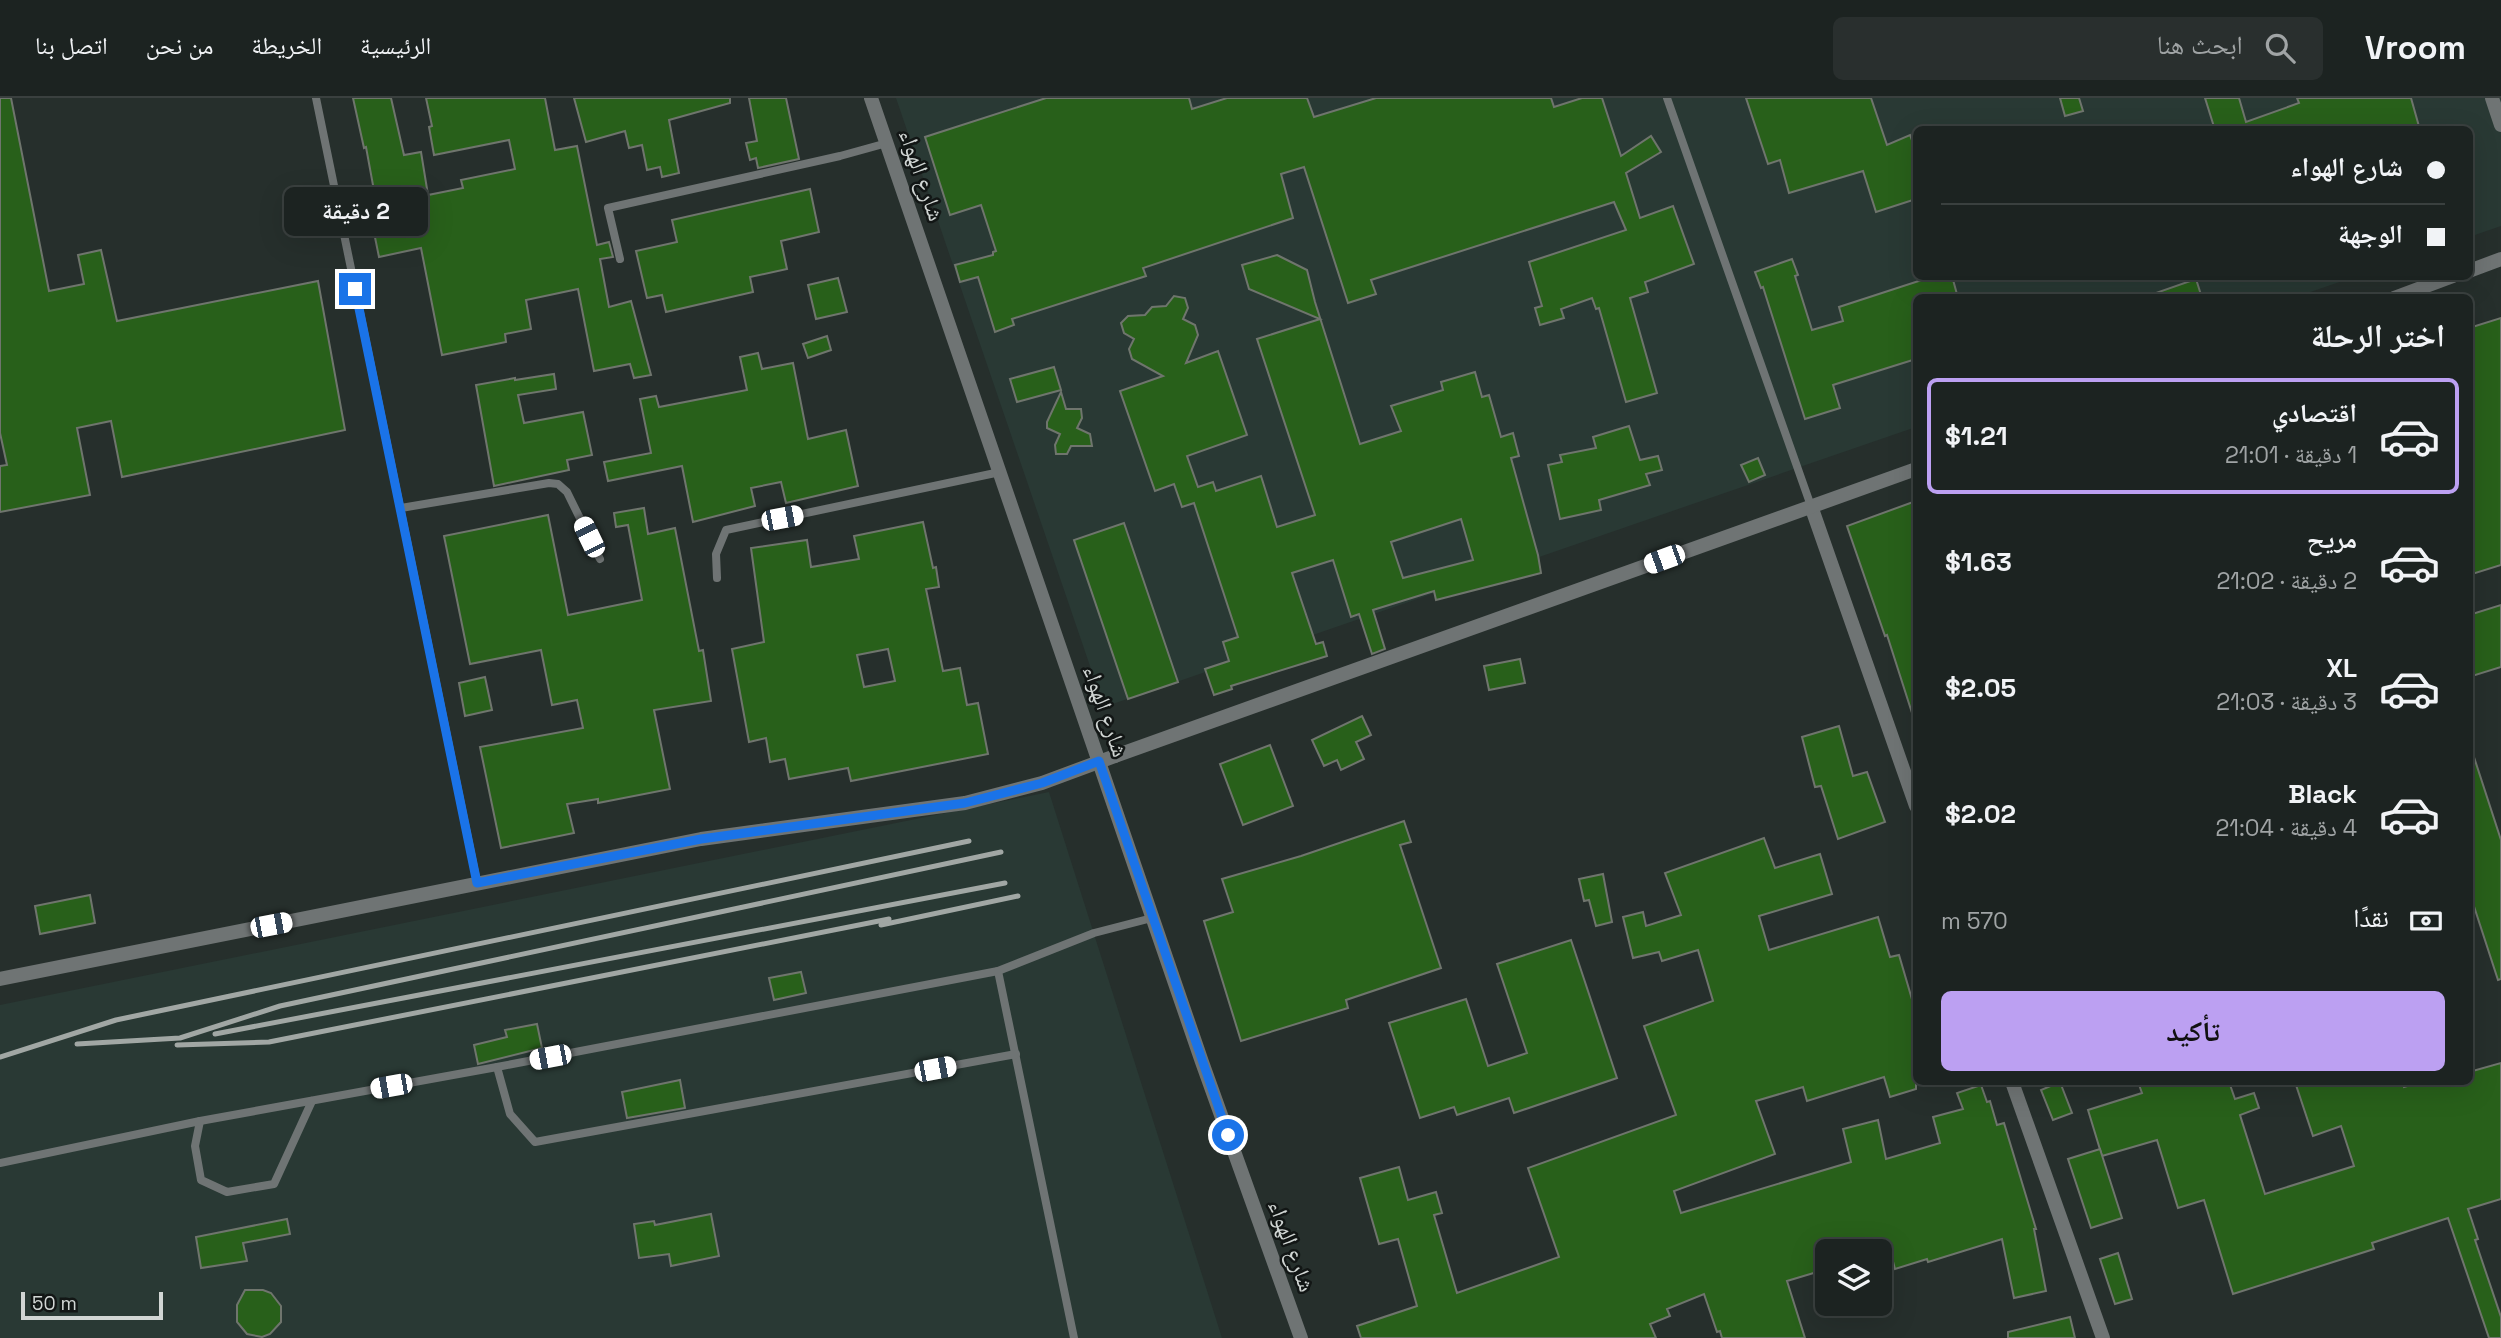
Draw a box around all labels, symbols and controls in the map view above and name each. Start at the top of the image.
search box [1833,17,2323,80]
text: Vroom [2365,27,2466,69]
text: ابحث هنا [2157,28,2243,62]
icon: search [2261,29,2299,67]
text: اتصل بنا [35,30,108,61]
text: من نحن [146,30,213,61]
text: الخريطة [251,30,322,61]
text: الرئيسية [360,30,431,61]
street label: شارع الهواء [892,125,952,225]
text: شارع الهواء [2290,150,2403,184]
callout: 2 دقيقة [283,188,427,236]
text: 2 دقيقة [322,196,390,226]
text: الوجهة [2338,217,2403,251]
route end [339,273,371,305]
text: اختر الرحلة [2311,316,2445,356]
text: اقتصادي [2272,396,2357,430]
icon: car [2378,405,2441,468]
text: $1.21 [1945,419,2007,453]
text: 1 دقيقة · 21:01 [2225,440,2357,470]
car [760,504,805,532]
car [571,514,608,560]
text: مريح [2307,522,2357,556]
icon: car [2378,531,2441,594]
car [1641,542,1688,576]
text: $1.63 [1945,545,2012,579]
text: 2 دقيقة · 21:02 [2216,566,2357,596]
text: XL [2326,651,2357,685]
icon: car [2378,657,2441,720]
street label: شارع الهواء [1076,661,1136,761]
text: $2.05 [1945,671,2016,705]
text: 3 دقيقة · 21:03 [2216,687,2357,717]
text: Black [2288,777,2357,811]
icon: car [2378,783,2441,846]
text: $2.02 [1945,797,2016,831]
text: 4 دقيقة · 21:04 [2215,813,2357,843]
text: نقدًا [2353,901,2389,935]
icon: cash [2407,902,2445,940]
text: 570 m [1941,906,2008,936]
car [249,911,294,939]
button: تأكيد [1941,991,2445,1071]
car [528,1043,573,1071]
car [913,1055,958,1083]
car [369,1072,414,1100]
route start [1212,1119,1244,1151]
street label: شارع الهواء [1262,1196,1322,1296]
map controls [1815,1239,1892,1316]
button: layers [1815,1239,1892,1316]
scale bar [21,1289,163,1321]
text: 50 m [32,1291,77,1316]

